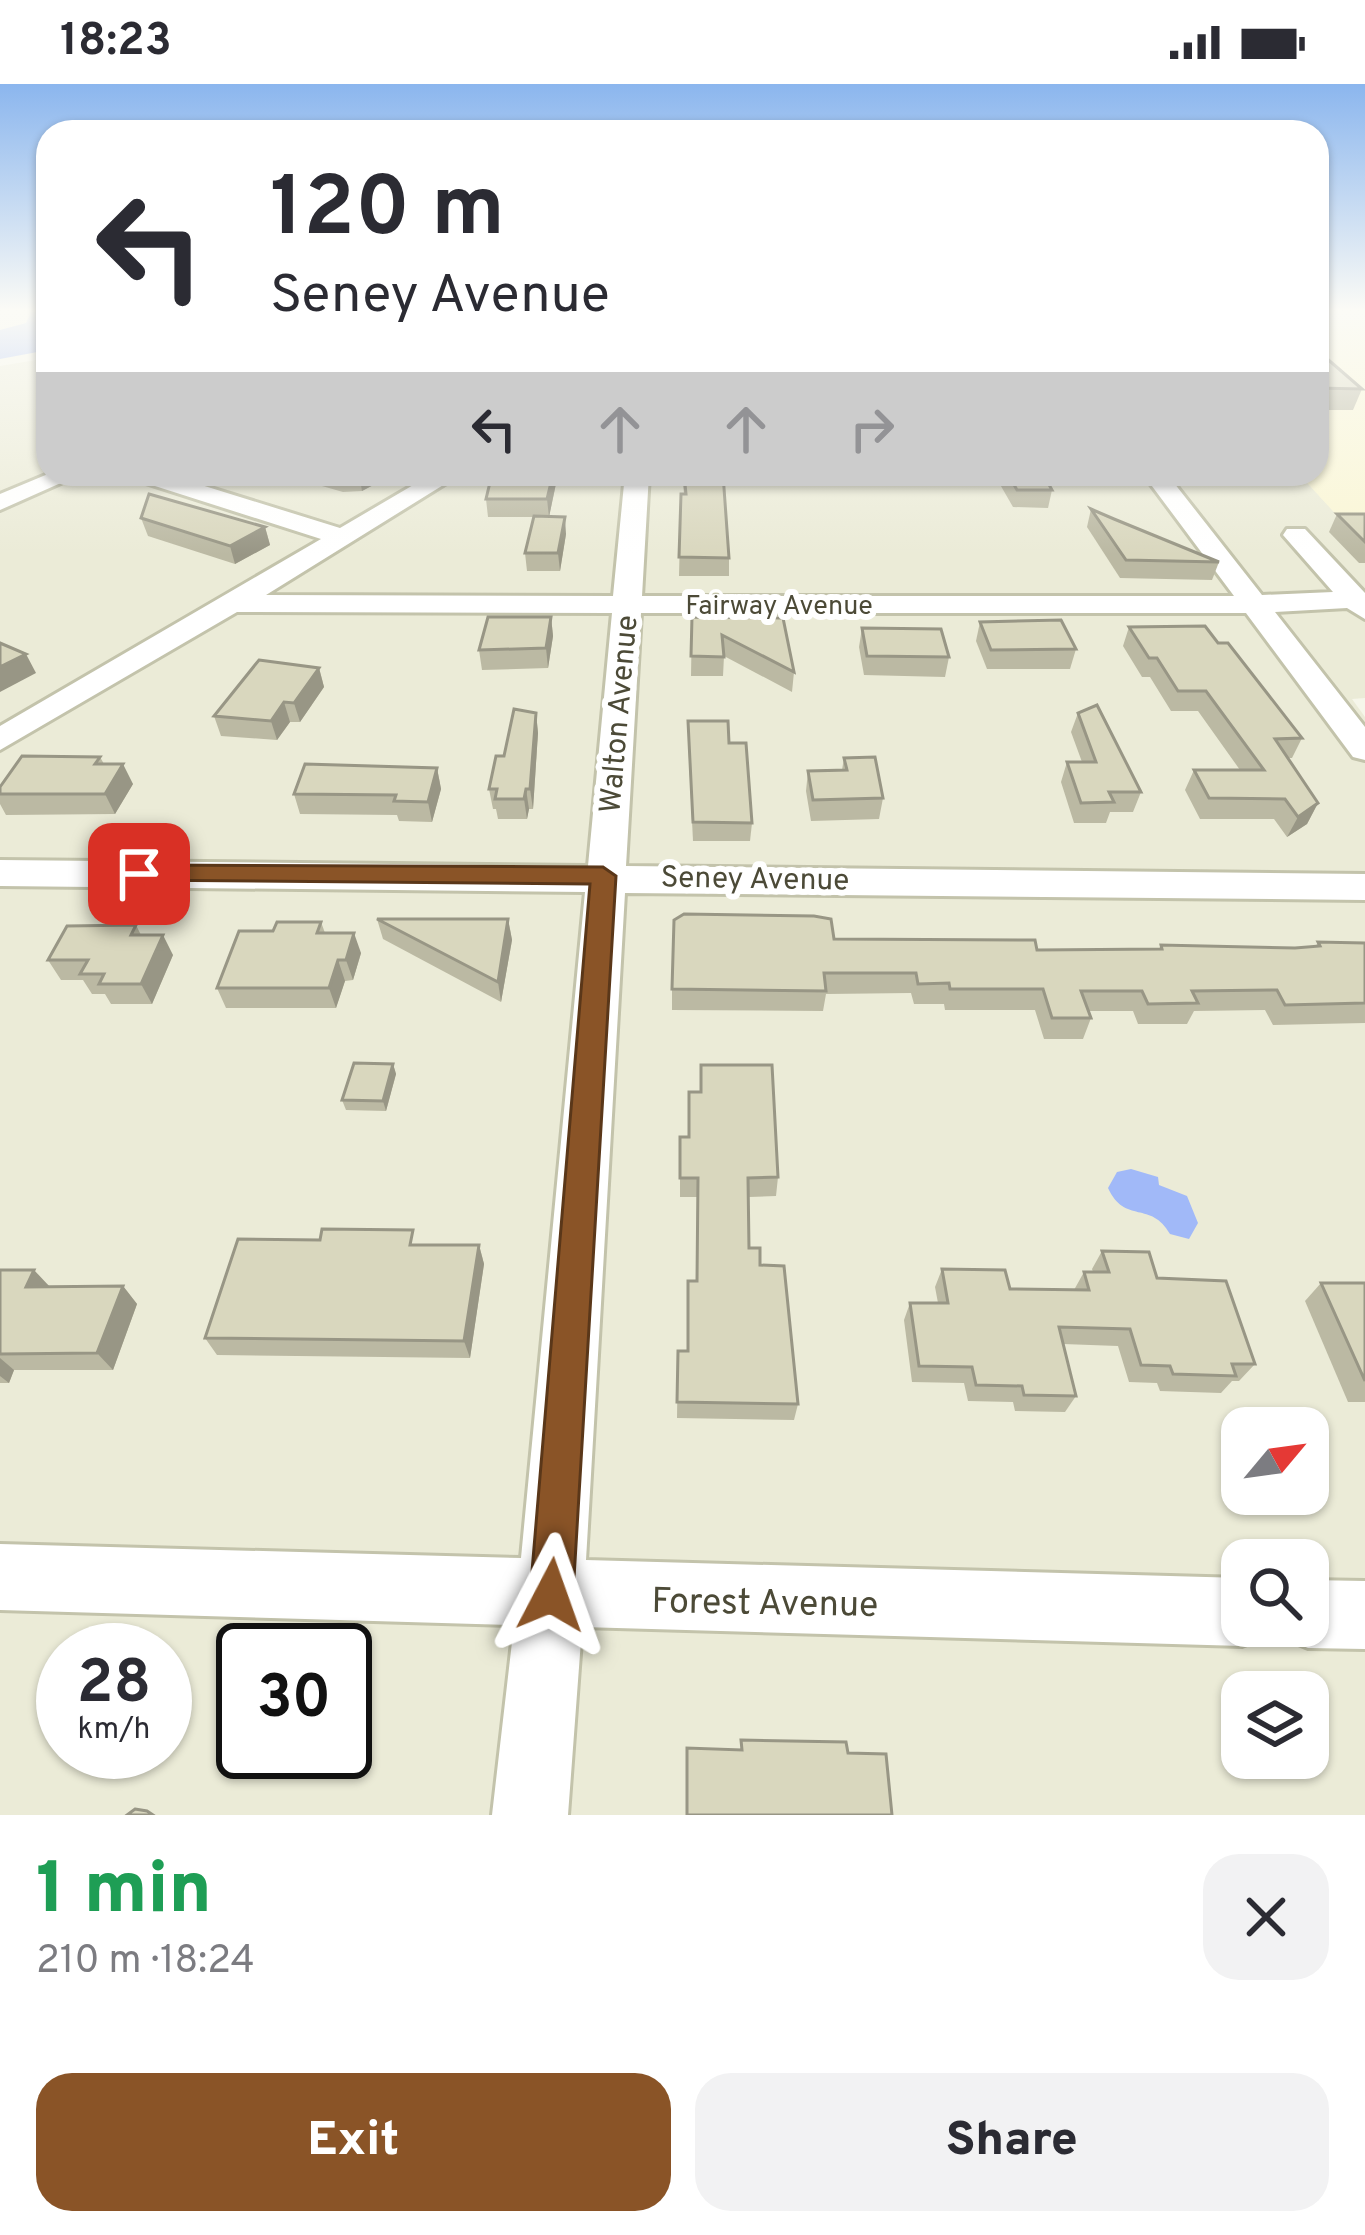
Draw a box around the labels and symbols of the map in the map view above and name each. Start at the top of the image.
street label: Fairway Avenue [685,590,873,624]
street label: Walton Avenue [593,614,648,815]
pin [88,823,190,925]
street label: Seney Avenue [660,860,850,901]
north arrow [1221,1407,1329,1515]
position arrow [488,1532,614,1658]
street label: Forest Avenue [651,1580,879,1630]
speed limit sign: 30 [216,1623,372,1779]

